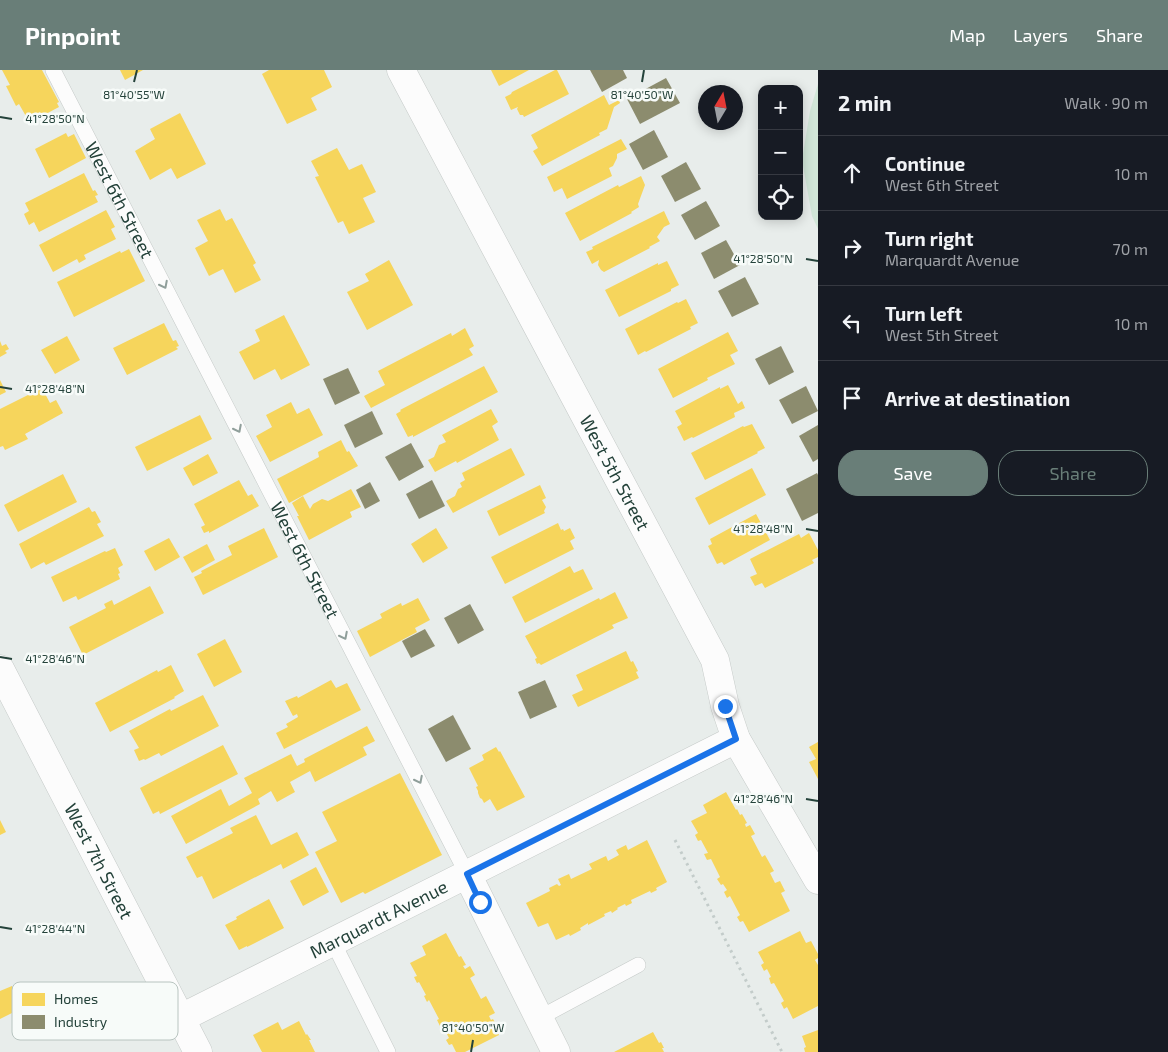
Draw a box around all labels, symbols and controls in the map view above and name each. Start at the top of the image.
text: Pinpoint [25,21,120,50]
text: Map [949,24,985,46]
text: Layers [1013,24,1068,46]
text: Share [1096,24,1143,46]
north arrow [698,85,743,130]
map controls [758,85,803,220]
button: + [758,85,803,130]
text: 81°40'55"W [103,87,165,101]
text: 81°40'50"W [611,87,673,101]
text: 2 min [838,90,892,115]
text: Walk · 90 m [1064,93,1148,112]
text: 41°28'50"N [25,111,85,125]
button: − [758,130,803,175]
street label: West 6th Street [81,138,159,262]
text: Continue [885,152,965,175]
icon: ahead [838,159,866,187]
text: 10 m [1114,164,1148,183]
button: locate [758,175,803,220]
text: West 6th Street [885,175,999,194]
text: Turn right [885,227,973,250]
icon: right [838,234,866,262]
text: 70 m [1113,239,1148,258]
text: Marquardt Avenue [885,250,1019,269]
text: 41°28'50"N [733,251,793,265]
one-way arrow [158,279,168,288]
text: Turn left [885,302,962,325]
icon: left [838,309,866,337]
text: 10 m [1114,314,1148,333]
text: West 5th Street [885,325,998,344]
text: 41°28'48"N [25,381,85,395]
icon: arrive [838,384,866,412]
text: Arrive at destination [885,387,1070,410]
street label: West 5th Street [576,411,655,534]
one-way arrow [232,424,242,433]
button: Save [838,450,988,496]
button: Share [998,450,1148,496]
street label: West 6th Street [266,498,344,622]
text: 41°28'48"N [733,521,793,535]
one-way arrow [338,631,348,640]
text: 41°28'46"N [25,651,85,665]
route end [714,695,737,718]
one-way arrow [413,775,423,784]
text: 41°28'46"N [733,791,793,805]
street label: West 7th Street [60,799,138,922]
street label: Marquardt Avenue [306,875,451,963]
route start [469,891,492,914]
text: 41°28'44"N [25,921,85,935]
legend [12,982,178,1040]
text: Homes [54,990,98,1007]
text: Industry [54,1013,108,1030]
text: 81°40'50"W [442,1020,504,1034]

